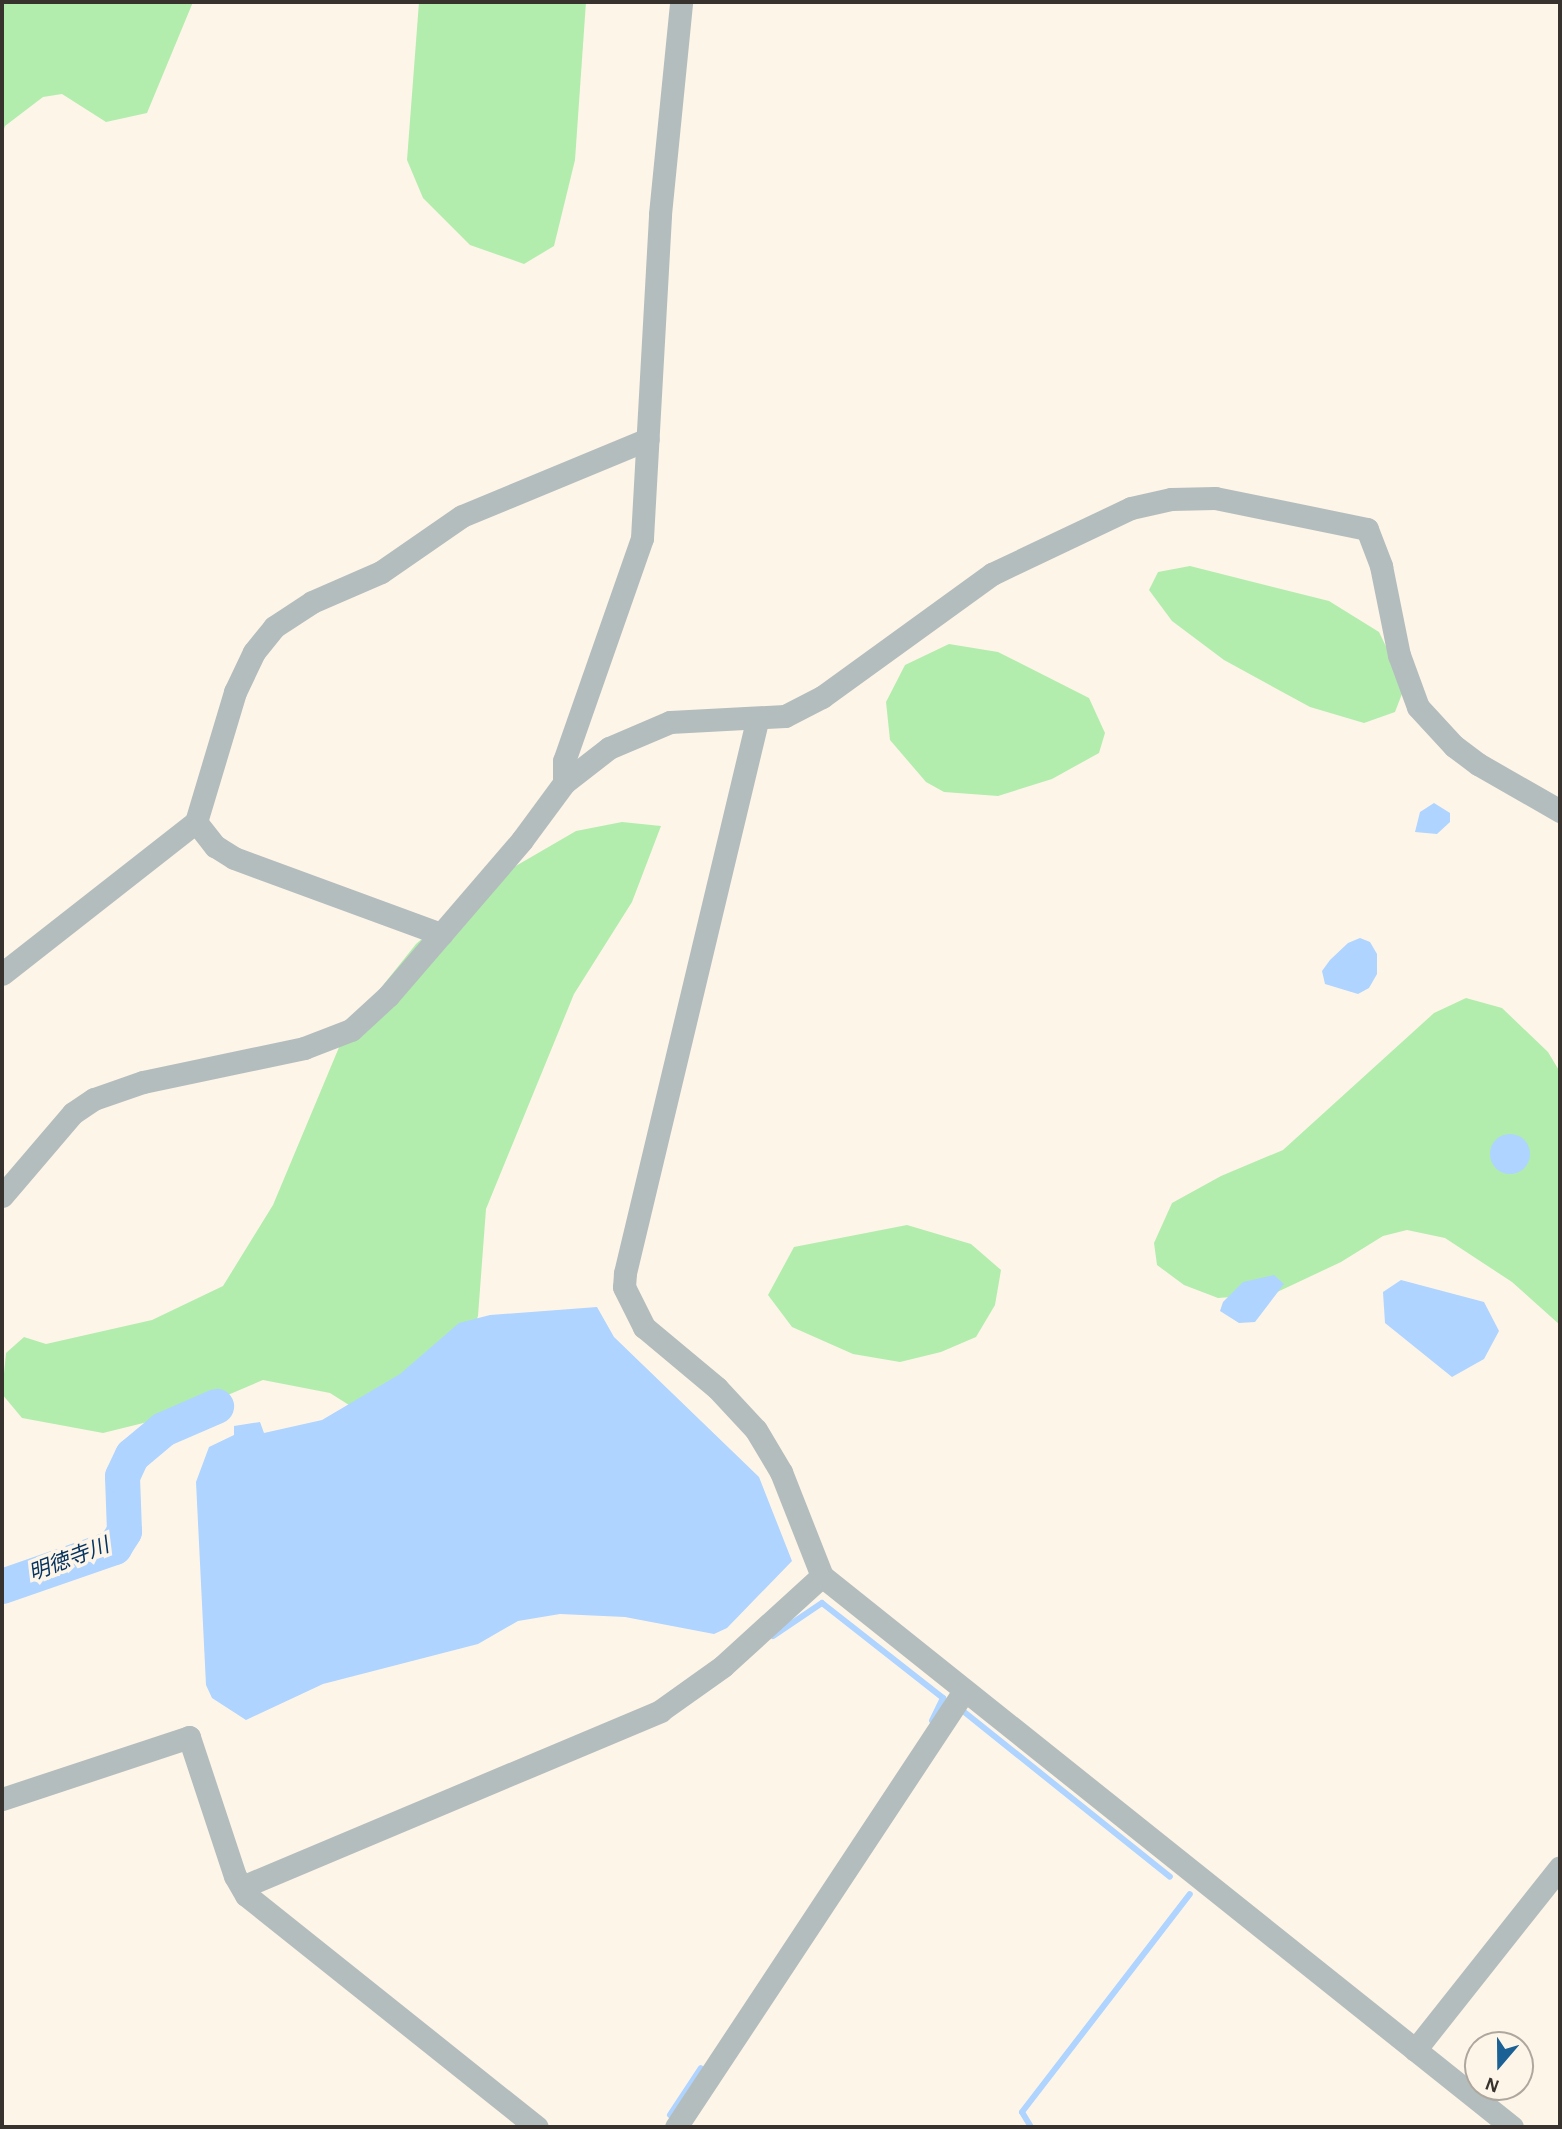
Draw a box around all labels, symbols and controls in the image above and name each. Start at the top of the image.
water label: 明徳寺川 [25,1533,113,1587]
north arrow [1464,2031,1534,2101]
text: N [1483,2073,1502,2096]

